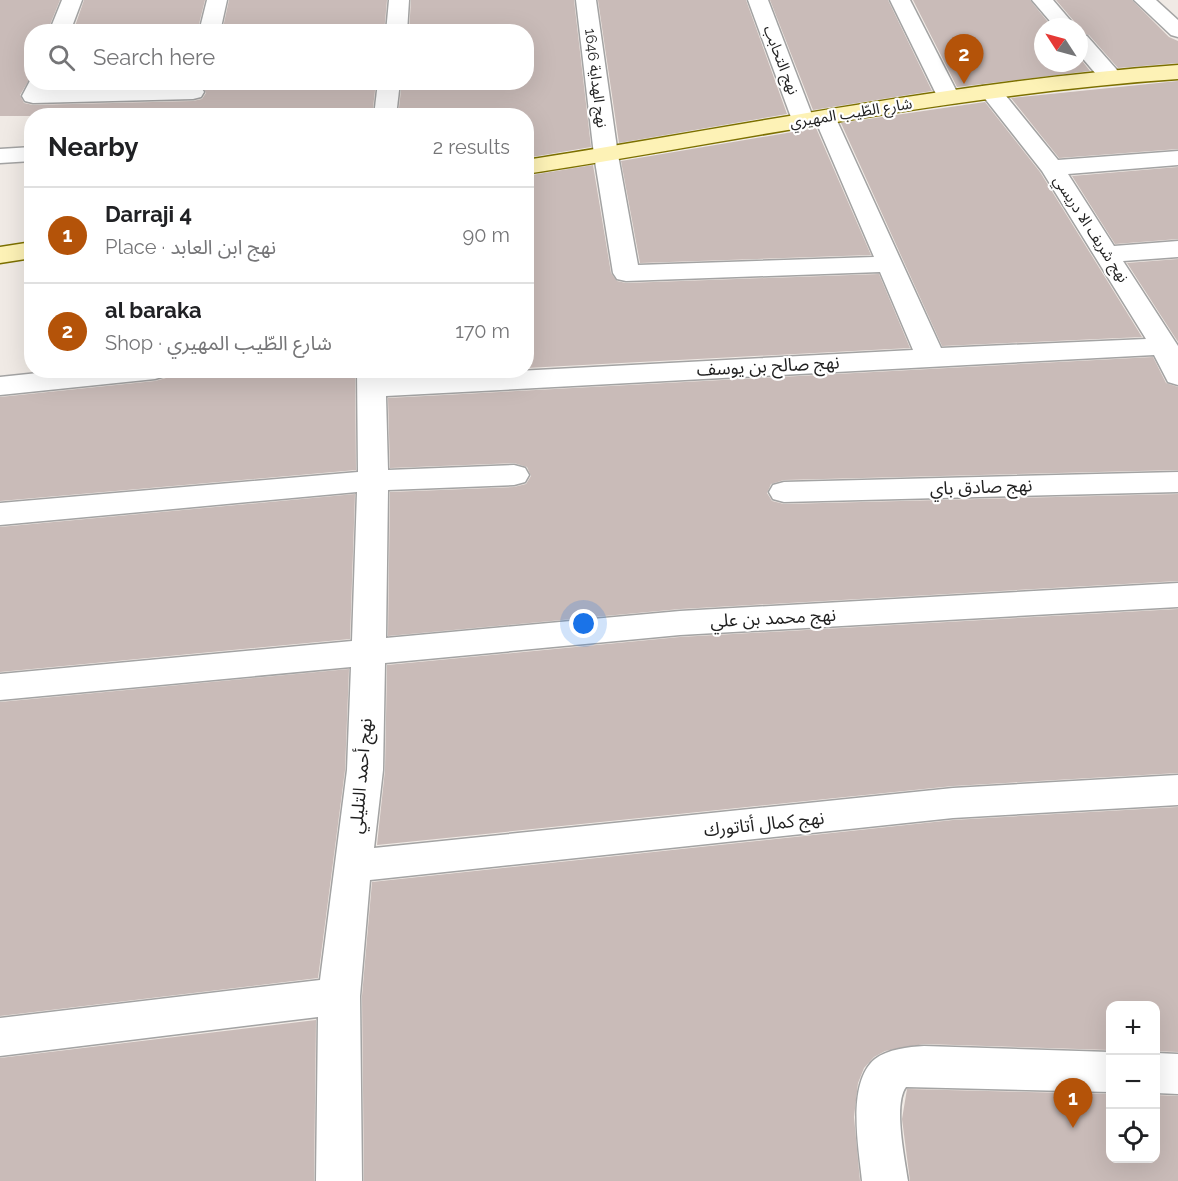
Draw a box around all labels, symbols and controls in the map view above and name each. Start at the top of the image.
north arrow [1034,18,1088,72]
street label: نهج التحابب [757,23,802,98]
search box [24,24,534,90]
street label: نهج الهداية 1646 [578,27,611,129]
pin: 2 [944,34,984,84]
icon: search [45,41,78,74]
text: Search here [93,44,215,70]
street label: شارع الطّيب المهيري [789,94,914,135]
text: Nearby [48,132,138,162]
text: 2 results [433,135,510,159]
street label: نهج شريف الا دريسي [1047,172,1132,287]
text: Darraji 4 [105,201,192,227]
text: 1 [63,223,72,247]
text: 90 m [463,223,510,247]
text: Place · نهج ابن العابد [105,235,276,259]
text: al baraka [105,297,202,323]
text: 2 [62,319,73,343]
text: 170 m [455,319,510,343]
text: Shop · شارع الطّيب المهيري [105,331,332,355]
street label: نهج صالح بن يوسف [696,351,840,383]
street label: نهج صادق باي [929,474,1033,502]
street label: نهج محمد بن علي [710,604,837,634]
your location [569,609,598,638]
street label: نهج أحمد التليلي [345,717,379,835]
street label: نهج كمال أتاتورك [703,806,826,843]
map controls [1106,1001,1160,1163]
button: + [1106,1001,1160,1055]
button: − [1106,1055,1160,1109]
pin: 1 [1054,1078,1092,1128]
button: locate [1106,1109,1160,1163]

